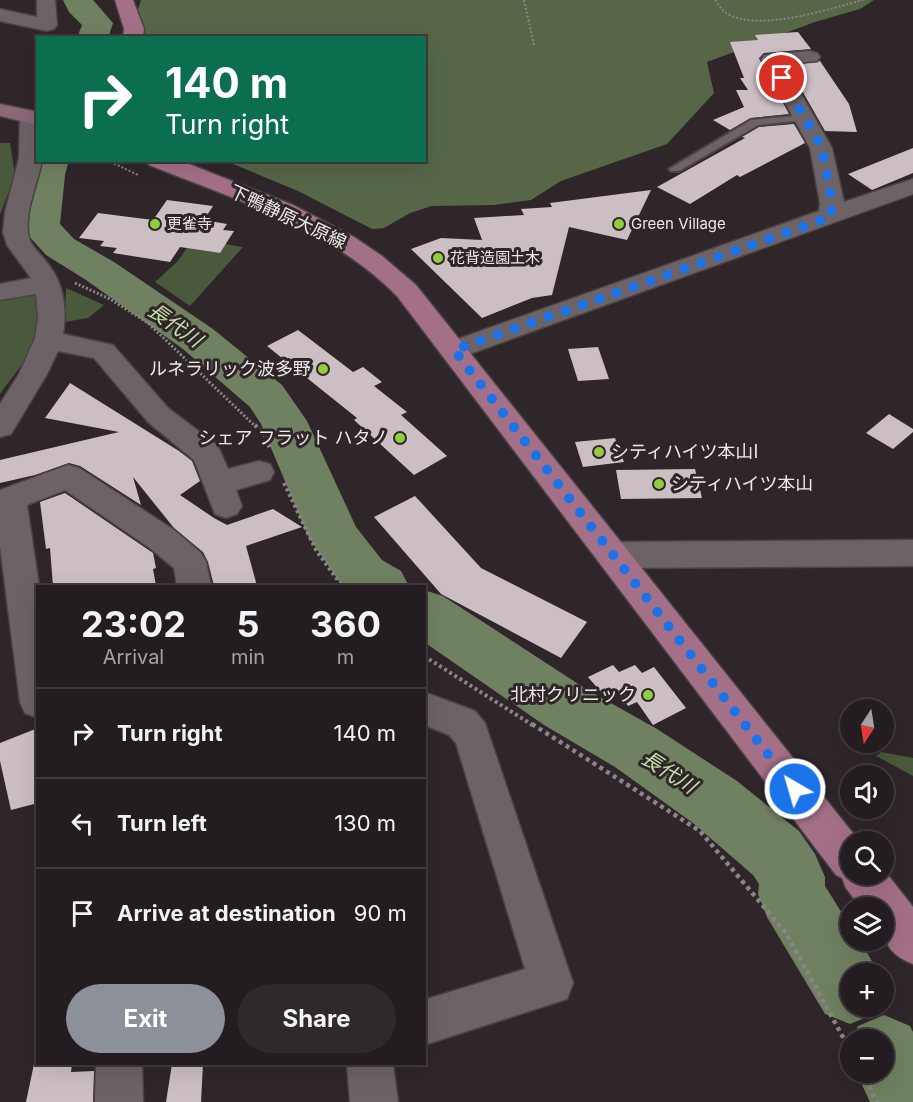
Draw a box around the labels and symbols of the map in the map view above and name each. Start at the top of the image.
pin [756,52,807,103]
street label: 下鴨静原大原線 [227,180,350,253]
place label: 更雀寺 [167,214,212,233]
place label: Green Village [631,214,726,233]
marker: 更雀寺 [148,217,162,231]
marker: Green Village [612,217,626,231]
place label: 花背造園土木 [450,248,540,267]
marker: 花背造園土木 [431,251,445,265]
water label: 長代川 [144,298,208,353]
place label: ルネラリック波多野 [149,358,311,379]
marker: ルネラリック波多野 [316,362,330,376]
place label: シェア フラット ハタノ [198,427,388,448]
marker: シェア フラット ハタノ [393,431,407,445]
place label: シティハイツ本山Ⅰ [611,441,758,462]
marker: シティハイツ本山Ⅰ [592,445,606,459]
place label: シティハイツ本山 [671,473,814,494]
marker: シティハイツ本山 [652,477,666,491]
place label: 北村クリニック [510,684,636,705]
marker: 北村クリニック [641,688,655,702]
north arrow [840,699,894,753]
water label: 長代川 [637,746,702,799]
position arrow [763,757,827,821]

